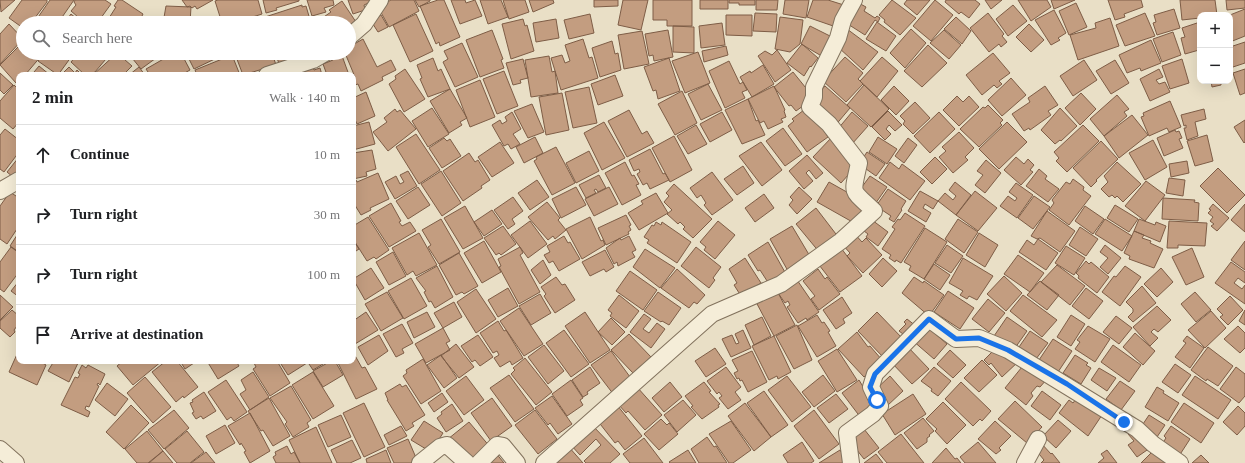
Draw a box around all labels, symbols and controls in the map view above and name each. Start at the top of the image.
map controls [1197,12,1233,84]
button: + [1197,12,1233,48]
search box [16,16,356,60]
icon: search [30,27,52,49]
text: Search here [62,30,132,46]
button: − [1197,48,1233,84]
text: 2 min [32,88,73,107]
text: Walk · 140 m [269,90,340,105]
icon: ahead [32,144,54,166]
text: Continue [70,146,129,162]
text: 10 m [314,147,340,162]
icon: right [32,204,54,226]
text: Turn right [70,206,137,222]
text: 30 m [314,207,340,222]
icon: right [32,264,54,286]
text: Turn right [70,266,137,282]
text: 100 m [307,267,340,282]
icon: arrive [32,324,54,346]
text: Arrive at destination [70,326,203,342]
route start [868,391,886,409]
route end [1115,413,1133,431]

